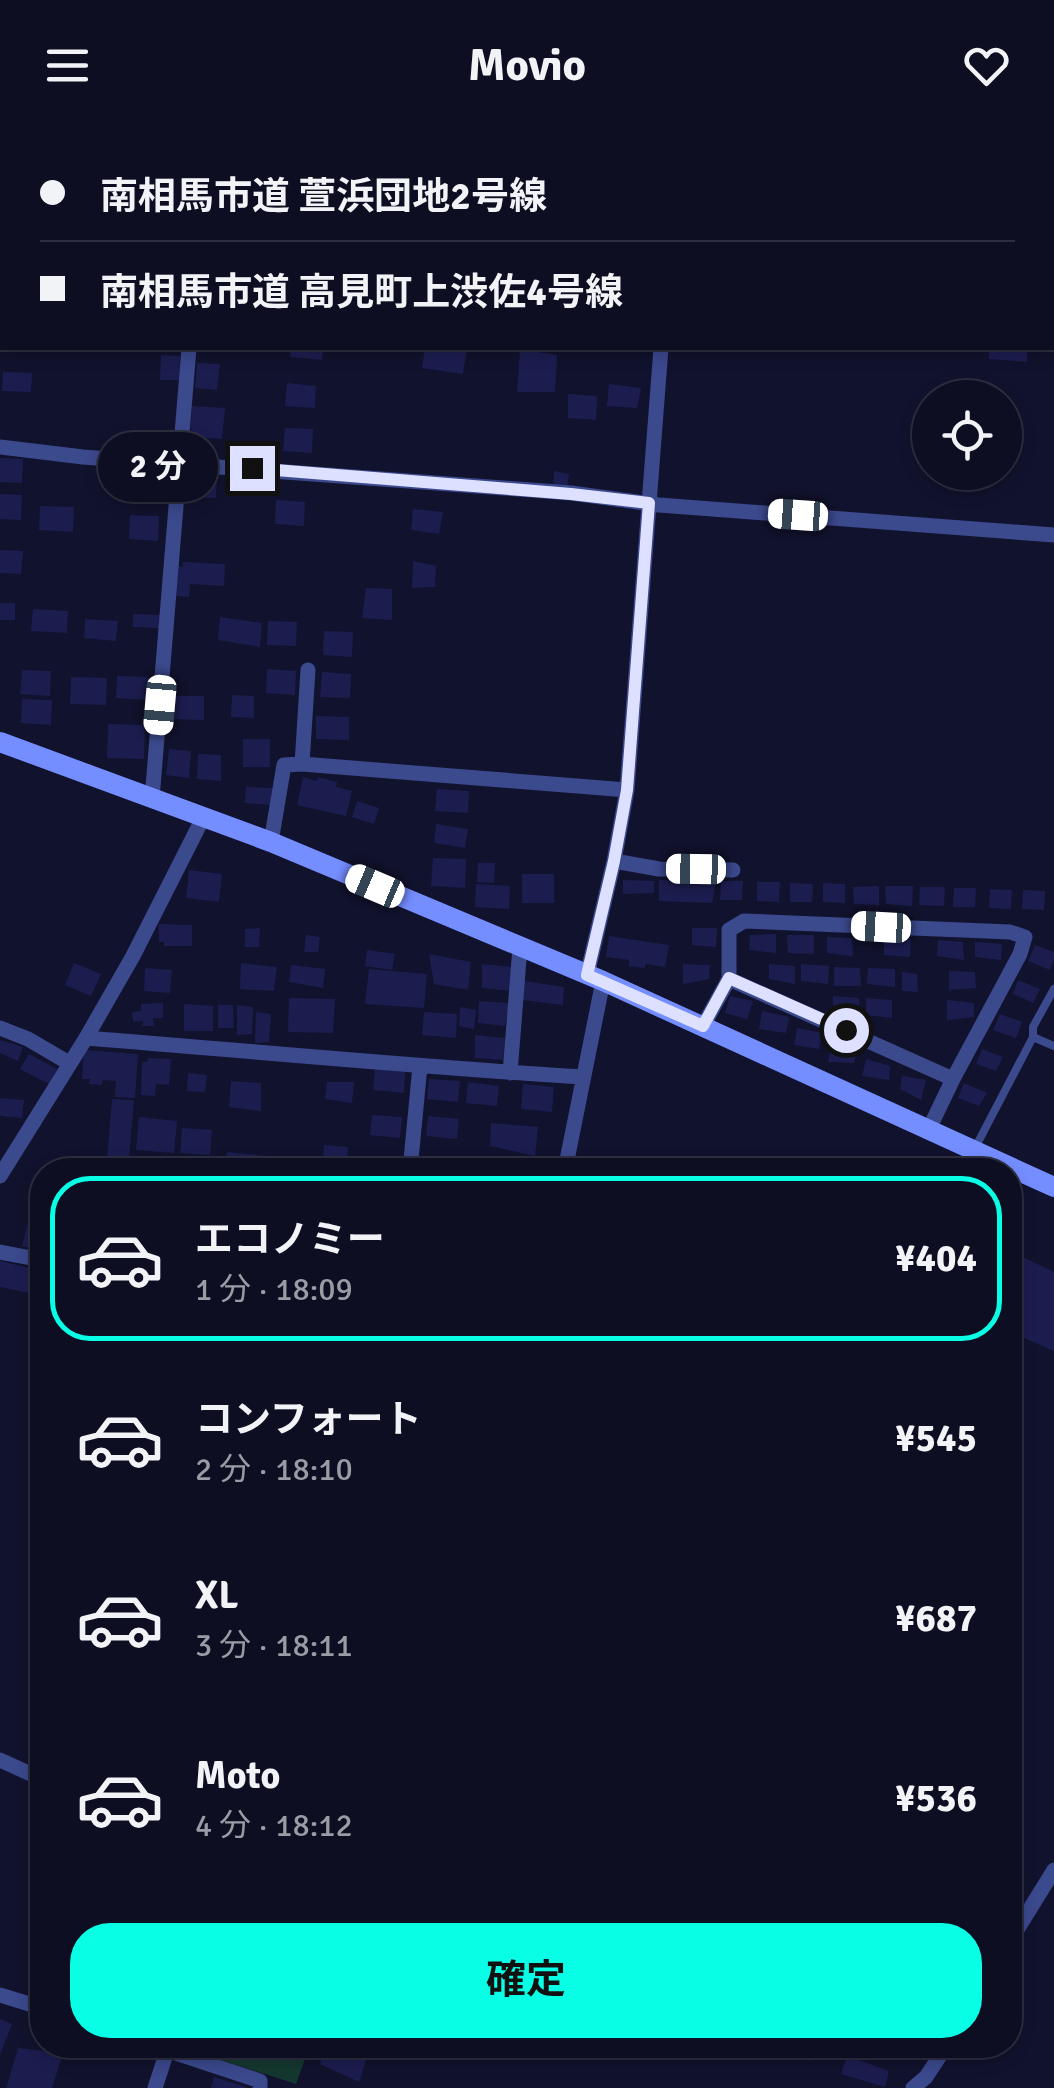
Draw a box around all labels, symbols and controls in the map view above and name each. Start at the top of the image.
icon: menu [40,38,95,93]
text: Movio [468,38,586,93]
icon: heart [959,38,1014,93]
text: 南相馬市道 萱浜団地2号線 [100,173,547,220]
text: 南相馬市道 高見町上渋佐4号線 [100,269,623,316]
map controls [912,380,1022,490]
button: locate [912,380,1022,490]
callout: 2 分 [97,433,217,503]
route end [230,446,275,491]
text: 2 分 [130,447,186,486]
car [767,498,829,532]
car [142,674,178,736]
car [666,853,726,885]
car [342,860,408,912]
car [850,910,912,944]
route start [824,1008,869,1053]
icon: car [75,1214,165,1304]
text: エコノミー [195,1216,385,1263]
text: ¥404 [895,1235,977,1282]
text: 1 分 · 18:09 [195,1270,353,1309]
icon: car [75,1394,165,1484]
text: コンフォート [195,1396,422,1443]
text: ¥545 [895,1415,977,1462]
text: 2 分 · 18:10 [195,1450,353,1489]
text: XL [195,1572,238,1619]
icon: car [75,1574,165,1664]
text: ¥687 [895,1595,977,1642]
text: 3 分 · 18:11 [195,1626,353,1665]
text: Moto [195,1752,280,1799]
icon: car [75,1754,165,1844]
text: ¥536 [895,1775,977,1822]
text: 4 分 · 18:12 [195,1806,353,1845]
button: 確定 [70,1923,982,2038]

